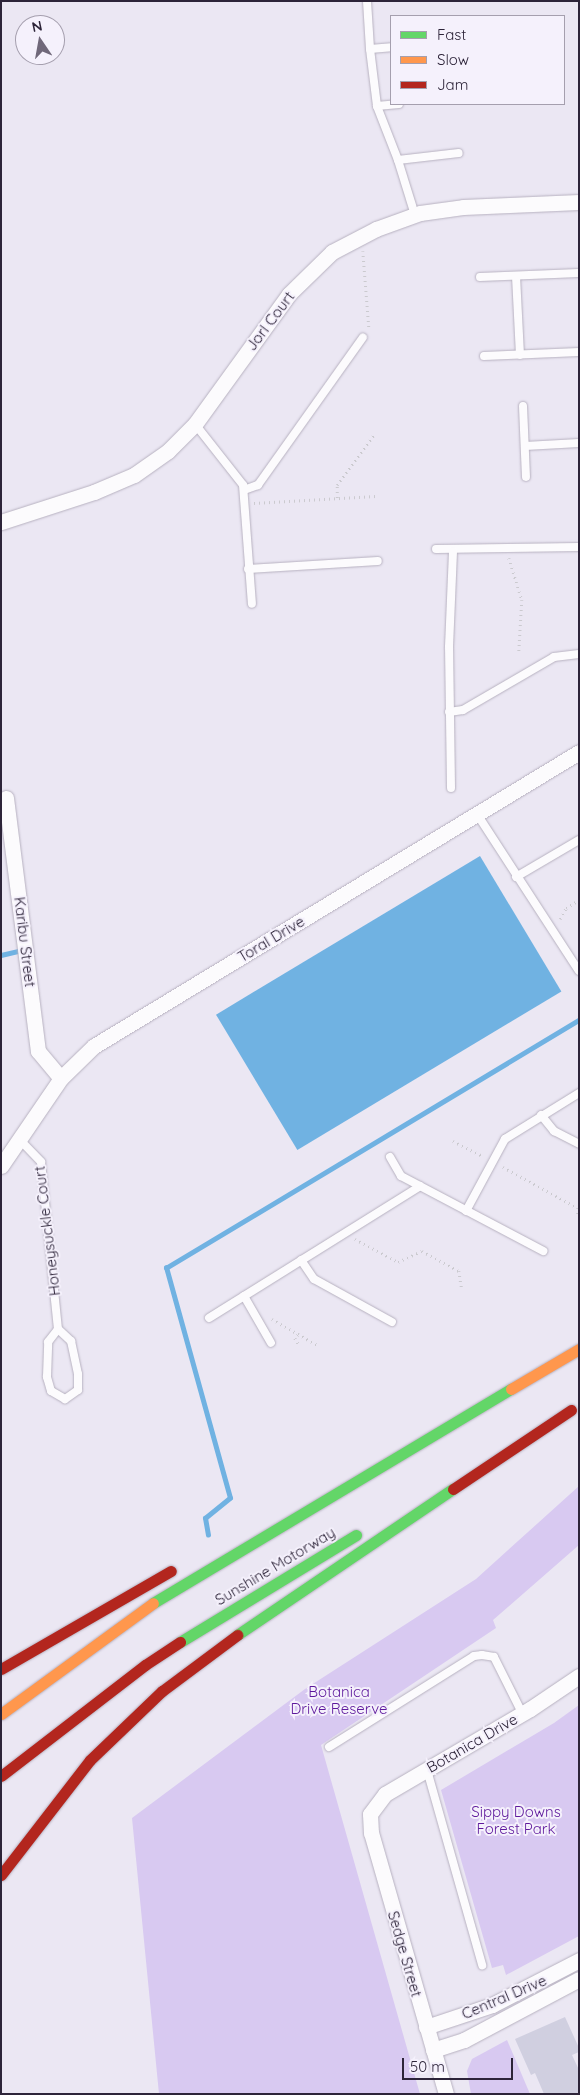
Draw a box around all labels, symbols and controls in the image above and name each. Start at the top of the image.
north arrow [15,15,65,65]
legend [390,15,565,105]
text: N [30,16,44,36]
text: Fast [437,25,466,44]
text: Slow [437,50,469,69]
text: Jam [437,75,468,94]
street label: Jorl Court [242,288,298,354]
street label: Karibu Street [11,896,39,988]
street label: Toral Drive [234,912,308,966]
street label: Honeysuckle Court [30,1165,64,1297]
street label: Sunshine Motorway [212,1523,338,1609]
park label: Botanica Drive Reserve [290,1682,388,1717]
street label: Botanica Drive [423,1710,521,1776]
park label: Sippy Downs Forest Park [471,1802,561,1837]
street label: Sedge Street [384,1909,426,1999]
street label: Central Drive [459,1971,549,2023]
scale bar [405,2048,516,2080]
text: 50 m [410,2057,445,2076]

